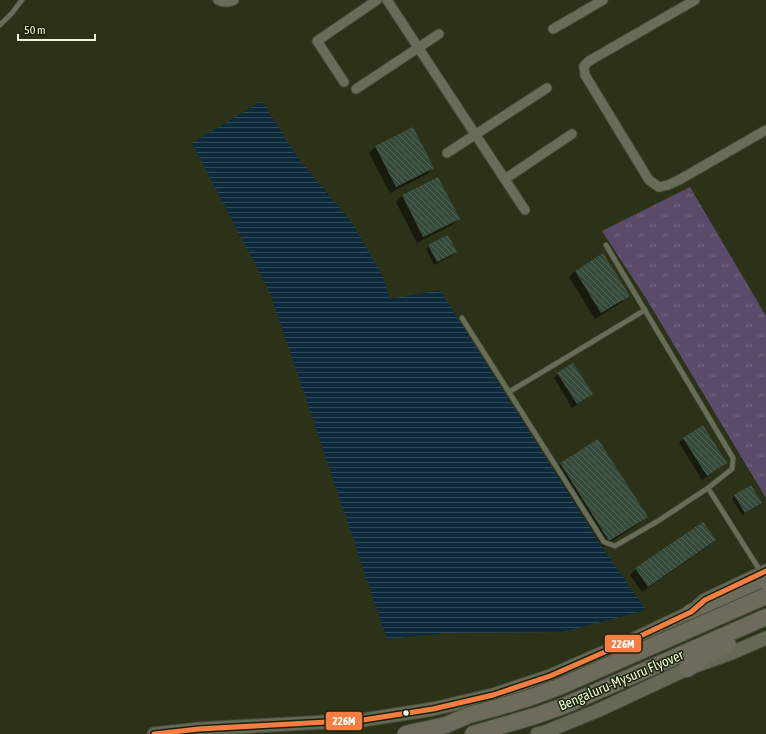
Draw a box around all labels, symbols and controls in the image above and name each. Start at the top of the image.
scale bar [18,16,95,42]
text: 50 m [24,23,46,37]
line badge: 226M [604,634,642,653]
text: 226M [612,638,634,650]
street label: Bengaluru-Mysuru Flyover [556,646,687,714]
unlabelled marker [401,708,411,718]
line badge: 226M [325,711,363,731]
text: 226M [333,715,355,727]

